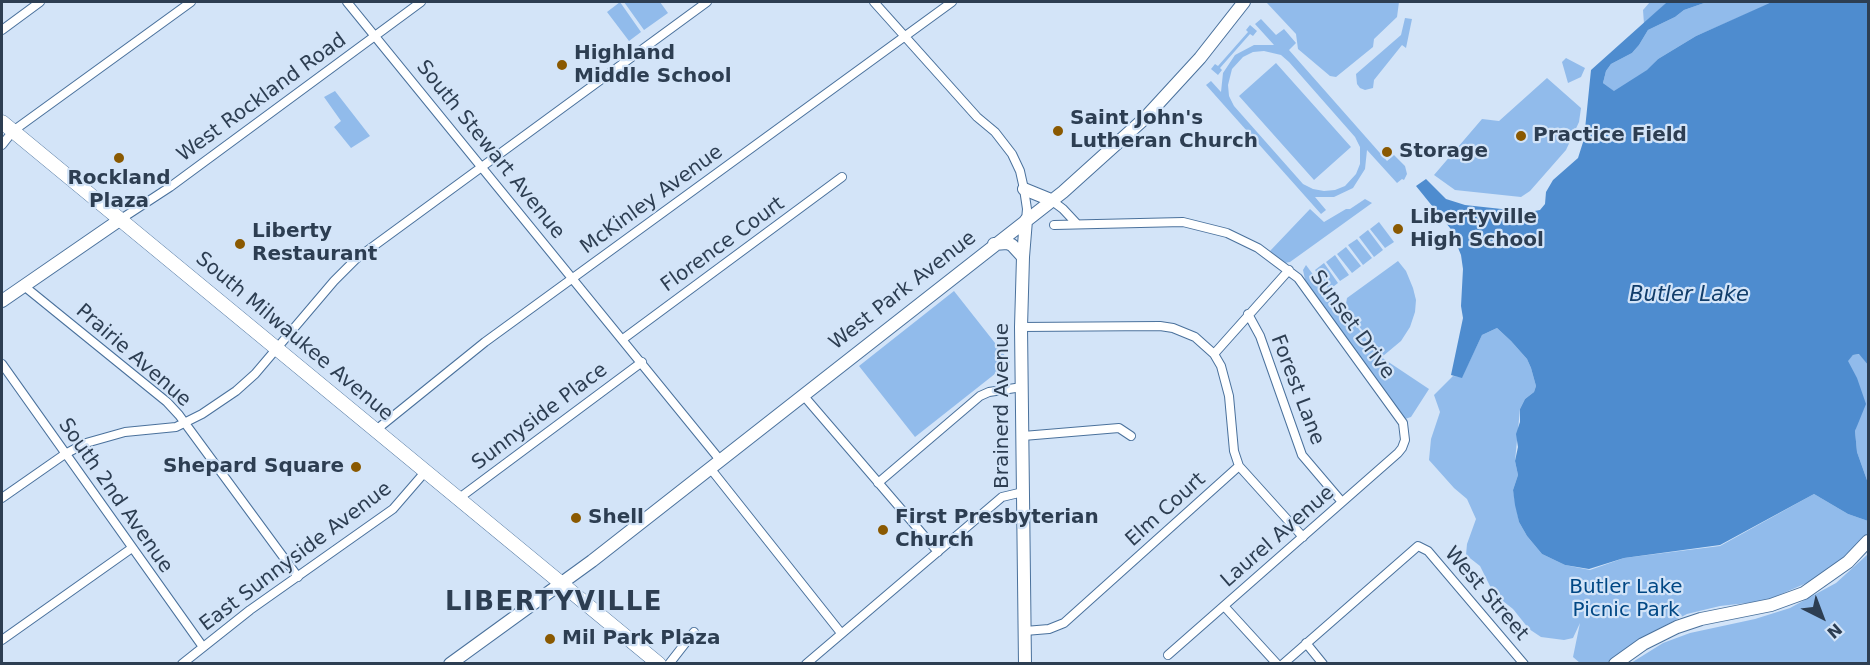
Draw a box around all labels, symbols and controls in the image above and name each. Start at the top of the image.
street label: West Rockland Road [173,29,351,167]
place label: Highland Middle School [574,42,732,89]
street label: South Stewart Avenue [411,56,569,244]
marker: Highland Middle School [555,58,569,72]
place label: Saint John's Lutheran Church [1070,107,1258,154]
marker: Saint John's Lutheran Church [1051,124,1065,138]
place label: Practice Field [1533,124,1687,148]
marker: Practice Field [1514,129,1528,143]
street label: McKinley Avenue [576,140,728,260]
place label: Storage [1399,140,1488,164]
marker: Storage [1380,145,1394,159]
marker: Rockland Plaza [112,151,126,165]
place label: Rockland Plaza [67,167,171,214]
street label: Florence Court [657,192,789,298]
place label: Libertyville High School [1410,206,1544,253]
place label: Liberty Restaurant [252,220,377,267]
marker: Libertyville High School [1391,222,1405,236]
street label: West Park Avenue [825,226,981,356]
marker: Liberty Restaurant [233,237,247,251]
street label: South Milwaukee Avenue [190,247,398,427]
street label: Sunset Drive [1305,266,1399,384]
water label: Butler Lake [1629,283,1749,309]
street label: Prairie Avenue [71,300,195,412]
street label: Brainerd Avenue [991,323,1015,489]
street label: Forest Lane [1265,331,1329,449]
street label: Sunnyside Place [468,358,612,476]
street label: South 2nd Avenue [53,414,177,578]
place label: Shepard Square [163,455,344,479]
marker: Shepard Square [349,460,363,474]
street label: Elm Court [1121,468,1211,552]
street label: East Sunnyside Avenue [195,477,397,637]
street label: Laurel Avenue [1216,481,1340,593]
place label: Shell [588,506,644,530]
place label: First Presbyterian Church [895,506,1099,553]
marker: Shell [569,511,583,525]
marker: First Presbyterian Church [876,523,890,537]
street label: West Street [1439,542,1533,646]
park label: Butler Lake Picnic Park [1569,576,1683,623]
district label: LIBERTYVILLE [445,587,663,619]
north arrow [1792,587,1852,647]
text: N [1823,619,1846,642]
place label: Mil Park Plaza [562,627,720,651]
marker: Mil Park Plaza [543,632,557,646]

